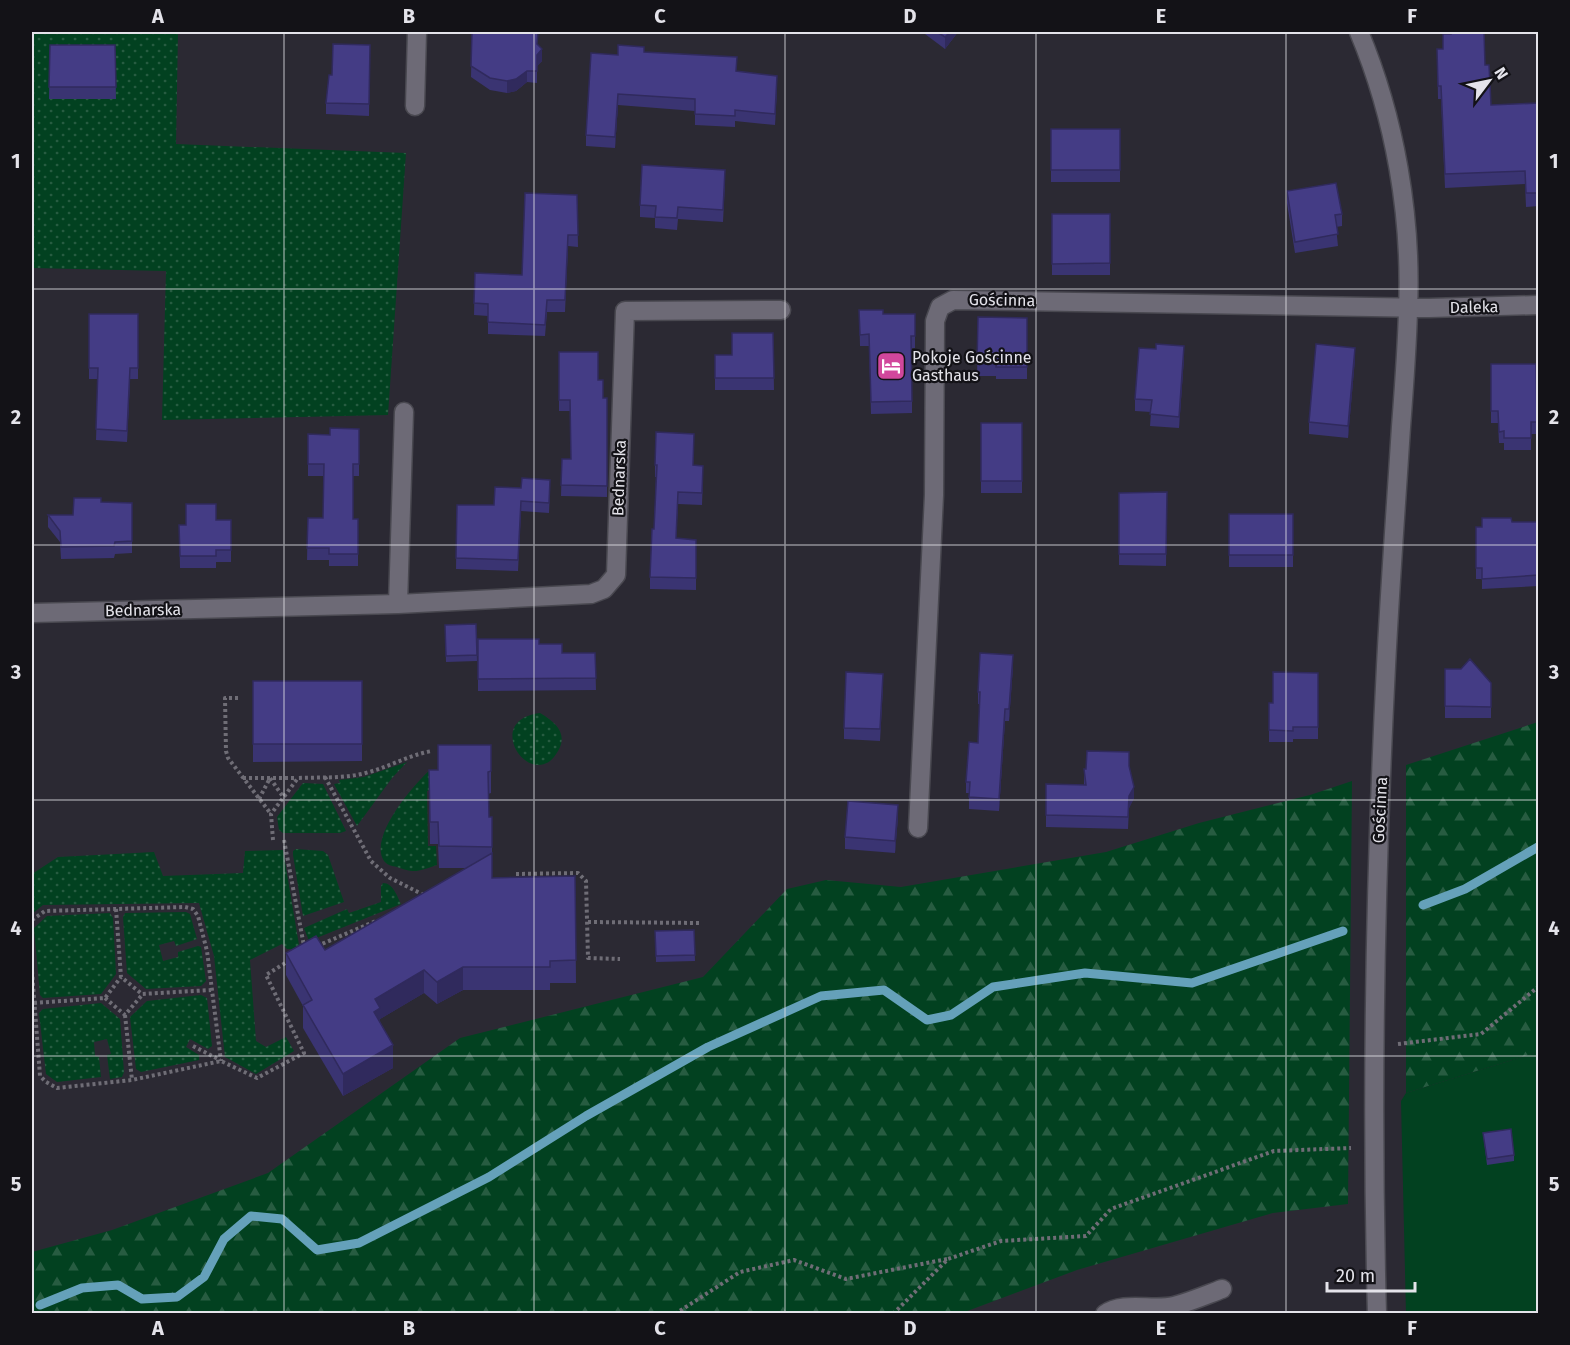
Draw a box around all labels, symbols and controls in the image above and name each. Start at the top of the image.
text: A [151,4,165,28]
text: B [403,4,415,28]
text: C [654,4,666,28]
text: D [903,4,917,28]
text: E [1156,4,1166,28]
text: F [1407,4,1417,28]
north arrow [1459,51,1519,111]
text: N [1490,64,1512,83]
text: 1 [11,149,21,173]
text: 1 [1549,149,1559,173]
street label: Gościnna [969,290,1035,310]
street label: Daleka [1449,297,1499,317]
place label: Pokoje Gościnne Gasthaus [912,348,1032,385]
hotel icon: Pokoje Gościnne Gasthaus [875,350,907,382]
text: 2 [11,405,21,429]
text: 2 [1549,405,1559,429]
street label: Bednarska [608,440,630,516]
street label: Bednarska [105,600,181,620]
text: 3 [10,660,21,684]
text: 3 [1548,660,1559,684]
street label: Gościnna [1369,776,1391,844]
text: 4 [10,916,22,940]
text: 4 [1548,916,1560,940]
text: 5 [11,1172,22,1196]
text: 5 [1549,1172,1560,1196]
scale bar [1327,1255,1416,1293]
text: 20 m [1336,1265,1375,1287]
text: A [151,1316,165,1340]
text: B [403,1316,415,1340]
text: C [654,1316,666,1340]
text: D [903,1316,917,1340]
text: E [1156,1316,1166,1340]
text: F [1407,1316,1417,1340]

